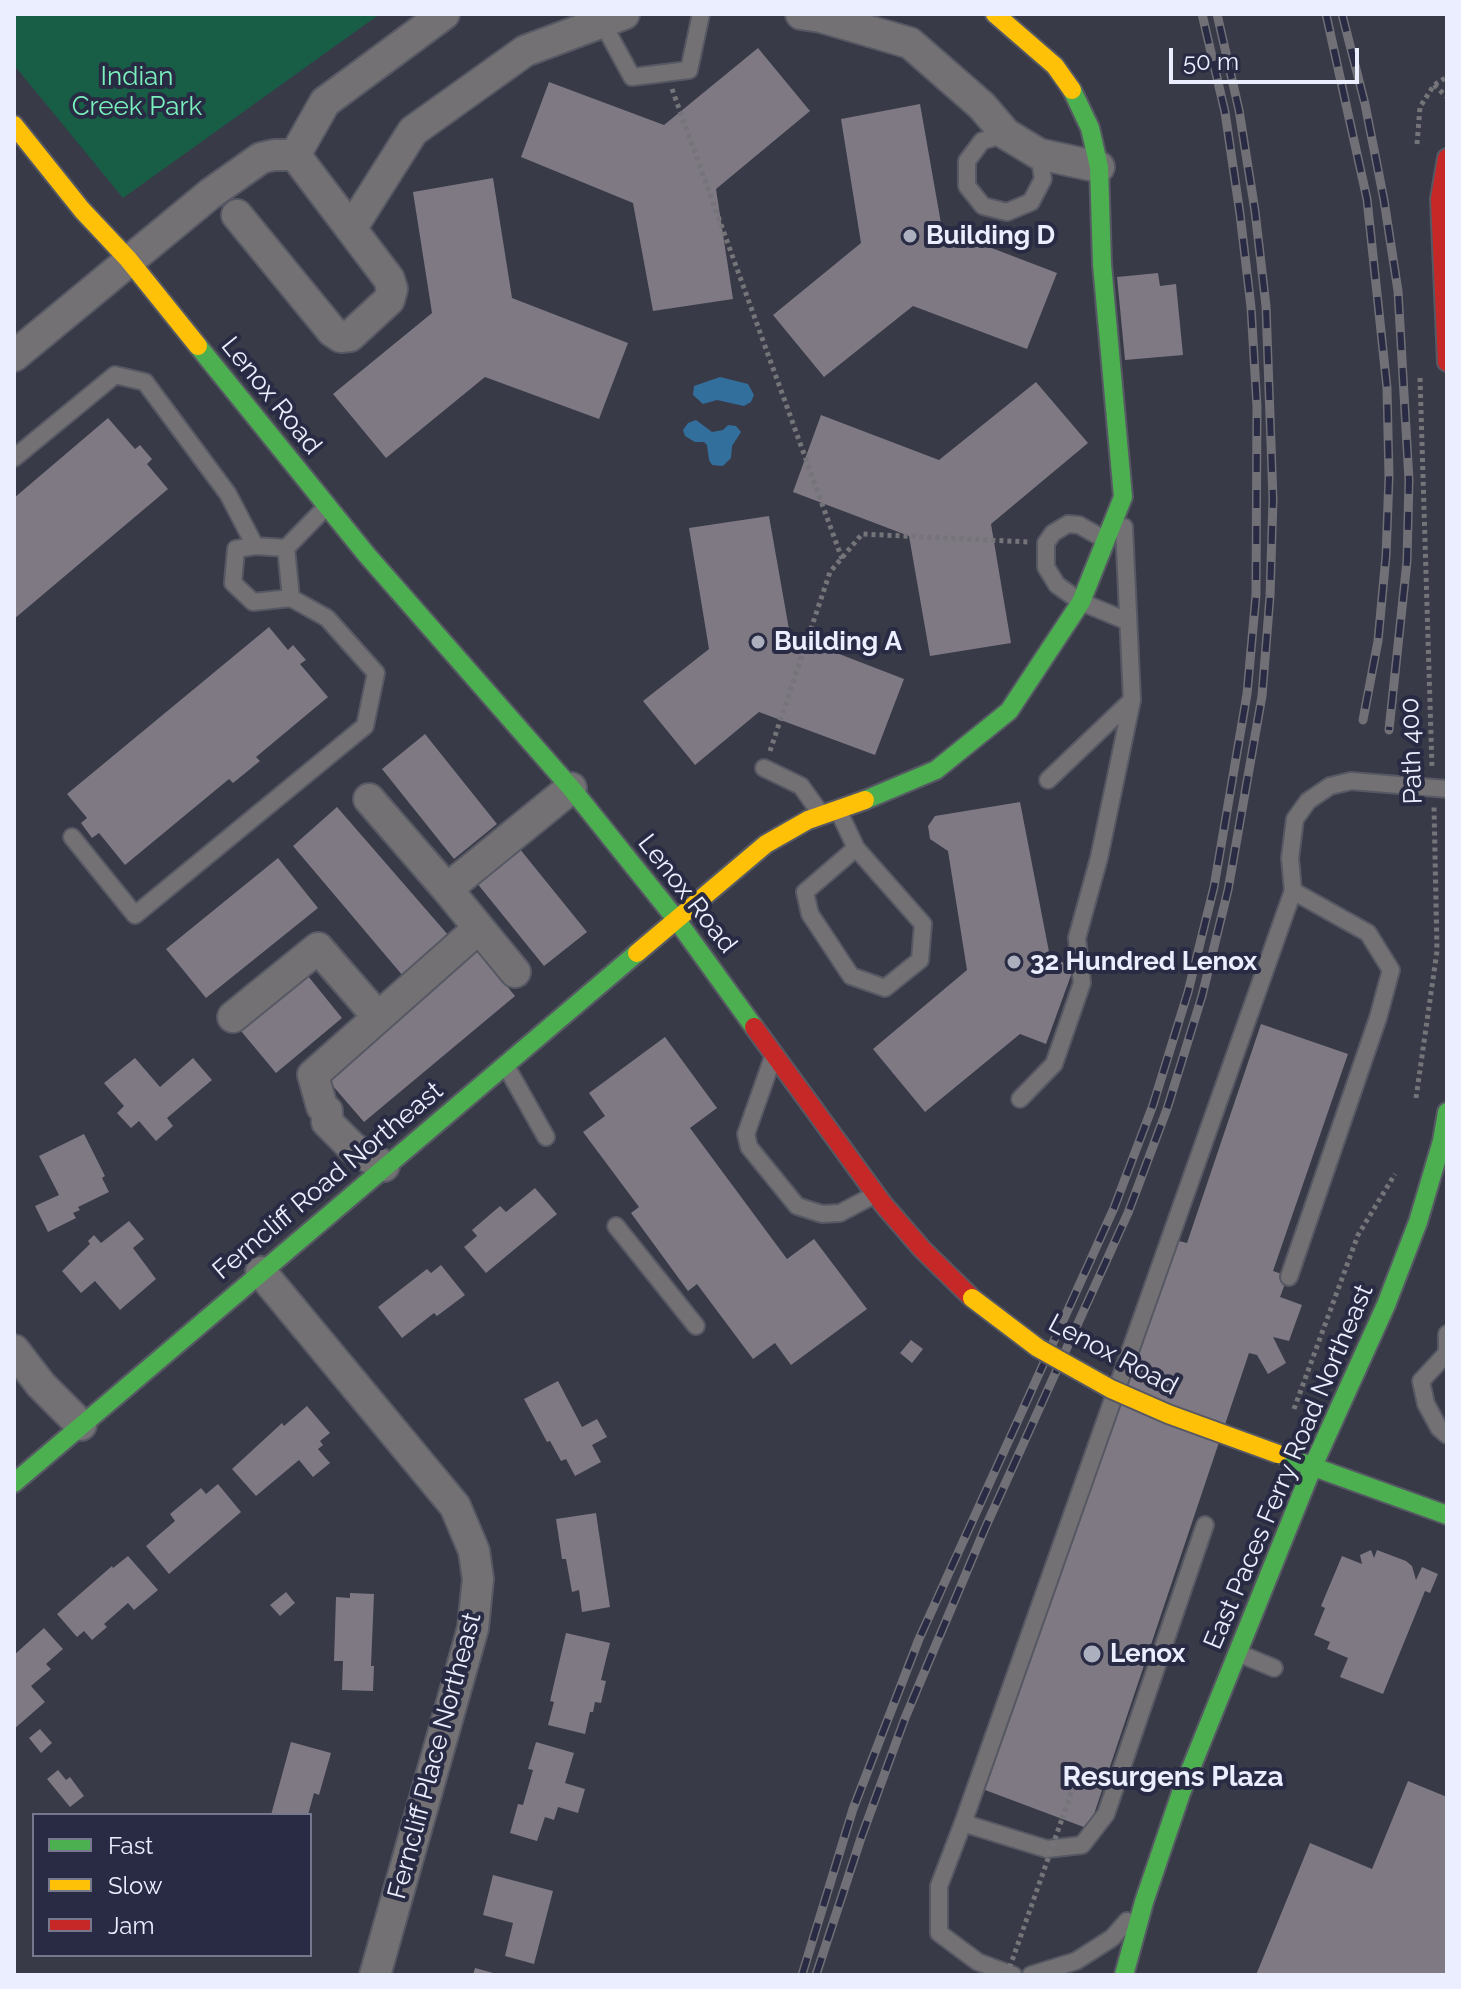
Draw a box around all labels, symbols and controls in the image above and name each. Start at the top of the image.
scale bar [1173,32,1363,82]
text: 50 m [1183,47,1239,76]
park label: Indian Creek Park [72,61,202,122]
place label: Building D [926,220,1055,252]
marker: Building D [901,227,919,245]
street label: Lenox Road [214,331,328,461]
place label: Building A [774,626,902,658]
marker: Building A [749,633,767,651]
street label: Path 400 [1395,697,1429,805]
street label: Lenox Road [631,828,743,960]
place label: 32 Hundred Lenox [1030,946,1257,978]
marker: 32 Hundred Lenox [1005,953,1023,971]
street label: Ferncliff Road Northeast [207,1076,449,1286]
street label: East Paces Ferry Road Northeast [1198,1280,1380,1654]
street label: Lenox Road [1043,1308,1183,1402]
street label: Ferncliff Place Northeast [382,1609,488,1903]
place label: Lenox [1110,1638,1185,1670]
marker: Lenox [1081,1643,1103,1665]
district label: Resurgens Plaza [1063,1761,1283,1795]
legend [32,1813,312,1957]
text: Fast [108,1831,153,1860]
text: Slow [108,1871,162,1900]
text: Jam [108,1911,154,1940]

